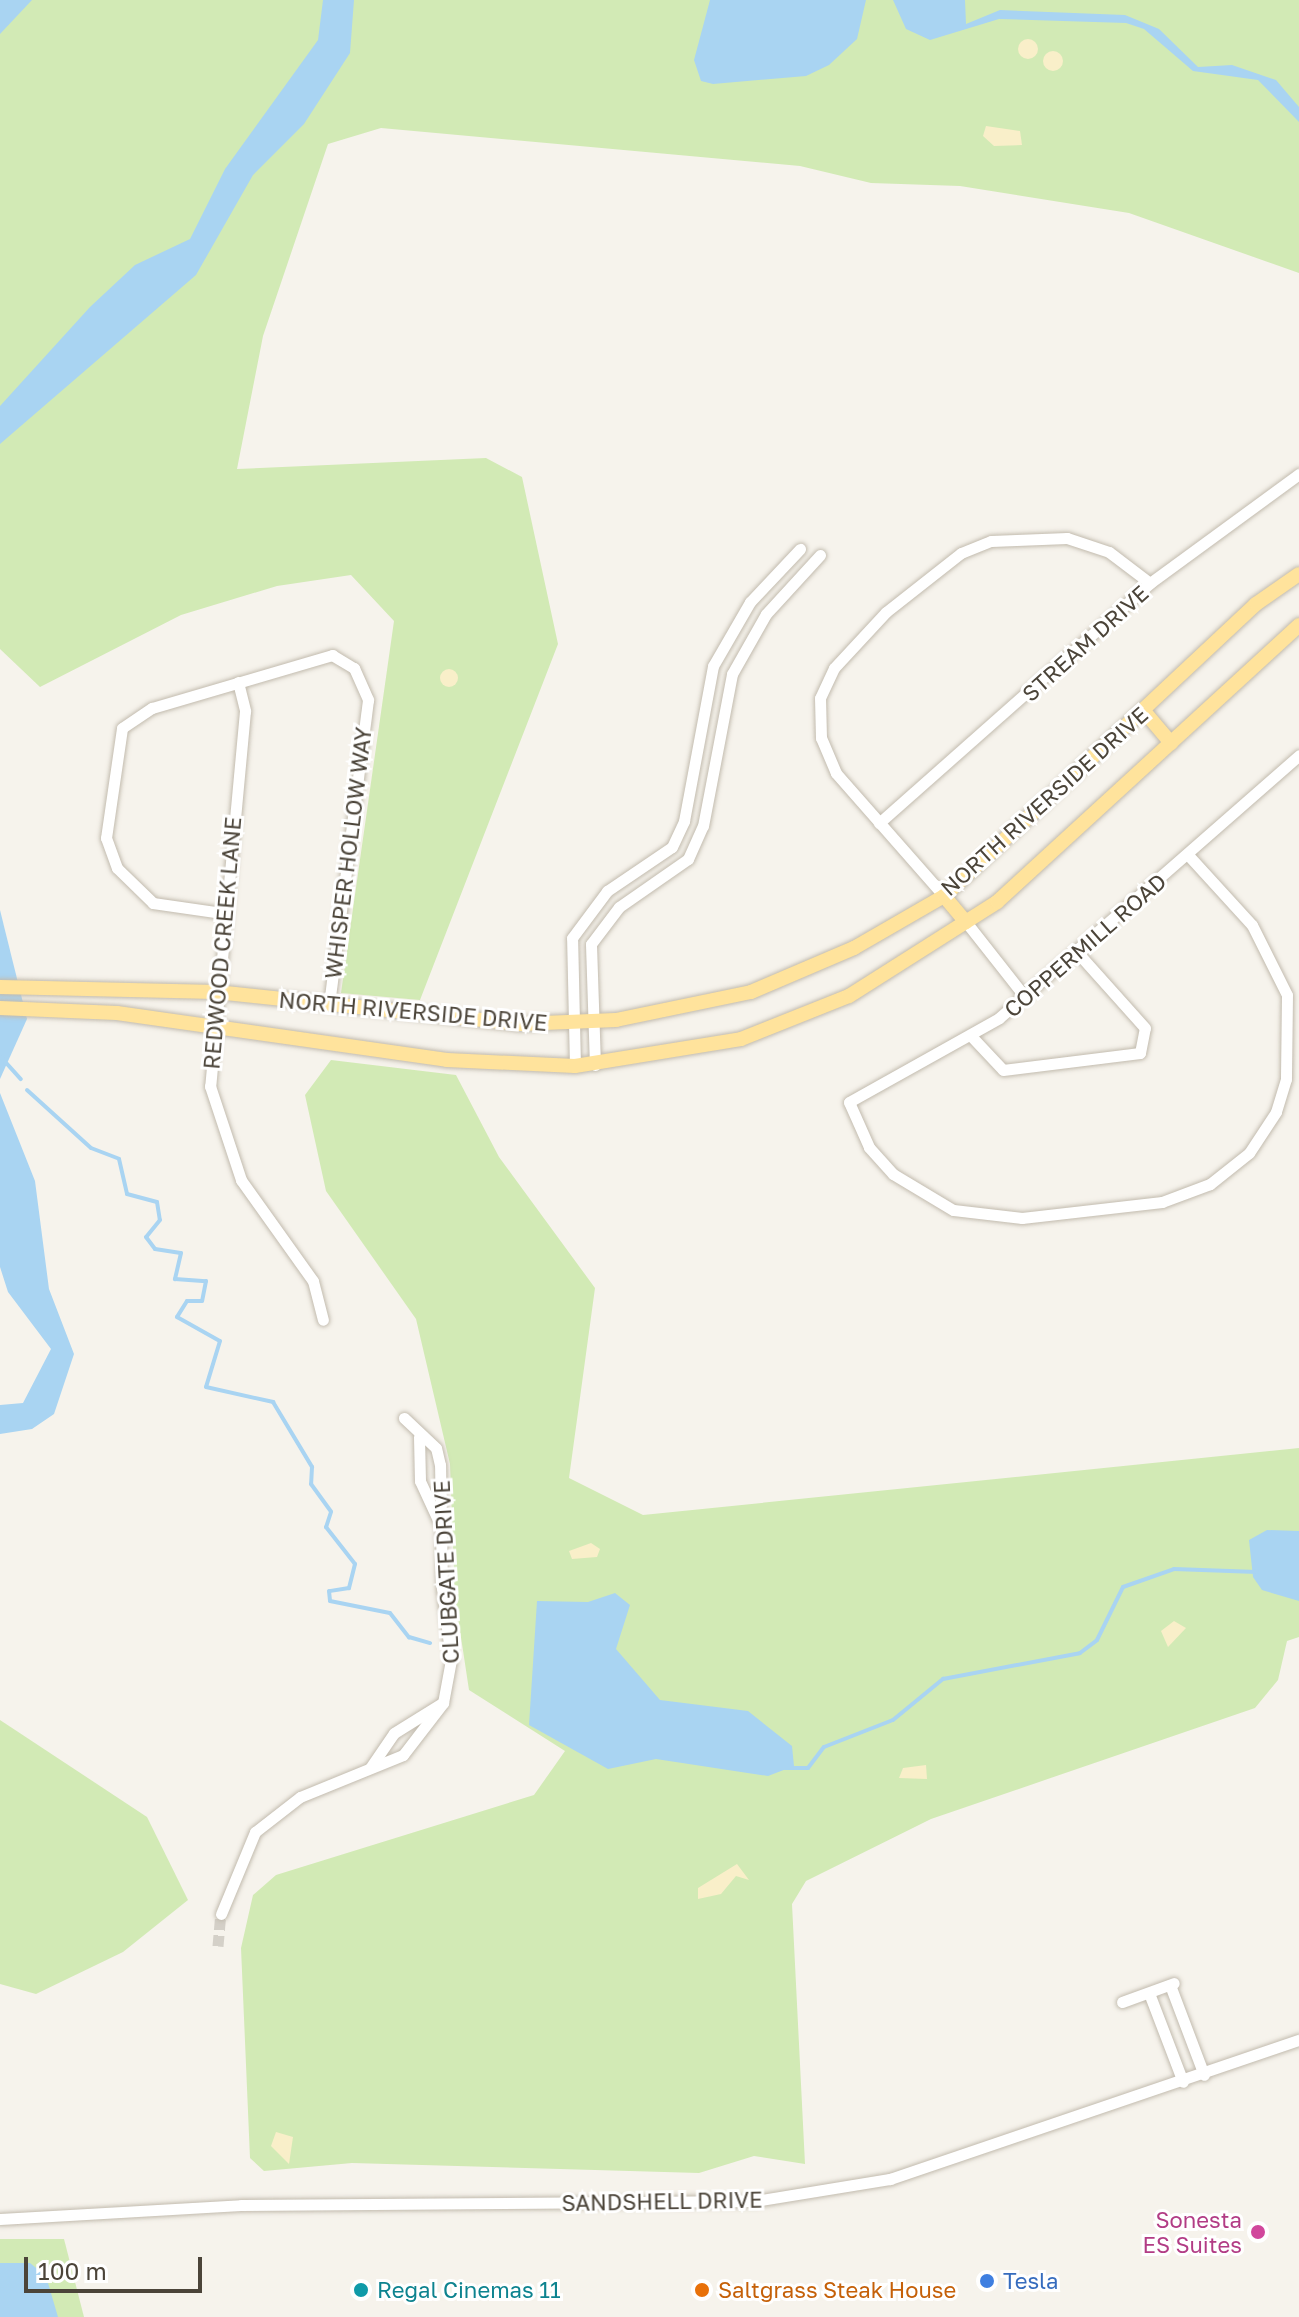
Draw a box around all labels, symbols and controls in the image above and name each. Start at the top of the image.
street label: STREAM DRIVE [1017,580,1153,706]
street label: NORTH RIVERSIDE DRIVE [935,701,1153,901]
street label: WHISPER HOLLOW WAY [319,726,377,980]
street label: REDWOOD CREEK LANE [198,816,246,1070]
street label: COPPERMILL ROAD [999,868,1171,1022]
street label: NORTH RIVERSIDE DRIVE [278,986,548,1036]
street label: CLUBGATE DRIVE [428,1480,464,1664]
street label: SANDSHELL DRIVE [561,2186,763,2216]
place label: Sonesta ES Suites [1142,2206,1242,2258]
marker: Sonesta ES Suites [1249,2223,1267,2241]
scale bar [28,2241,206,2291]
text: 100 m [38,2256,107,2285]
place label: Tesla [1003,2268,1059,2294]
marker: Tesla [978,2272,996,2290]
place label: Regal Cinemas 11 [377,2277,561,2303]
place label: Saltgrass Steak House [718,2277,956,2303]
marker: Regal Cinemas 11 [352,2281,370,2299]
marker: Saltgrass Steak House [693,2281,711,2299]

